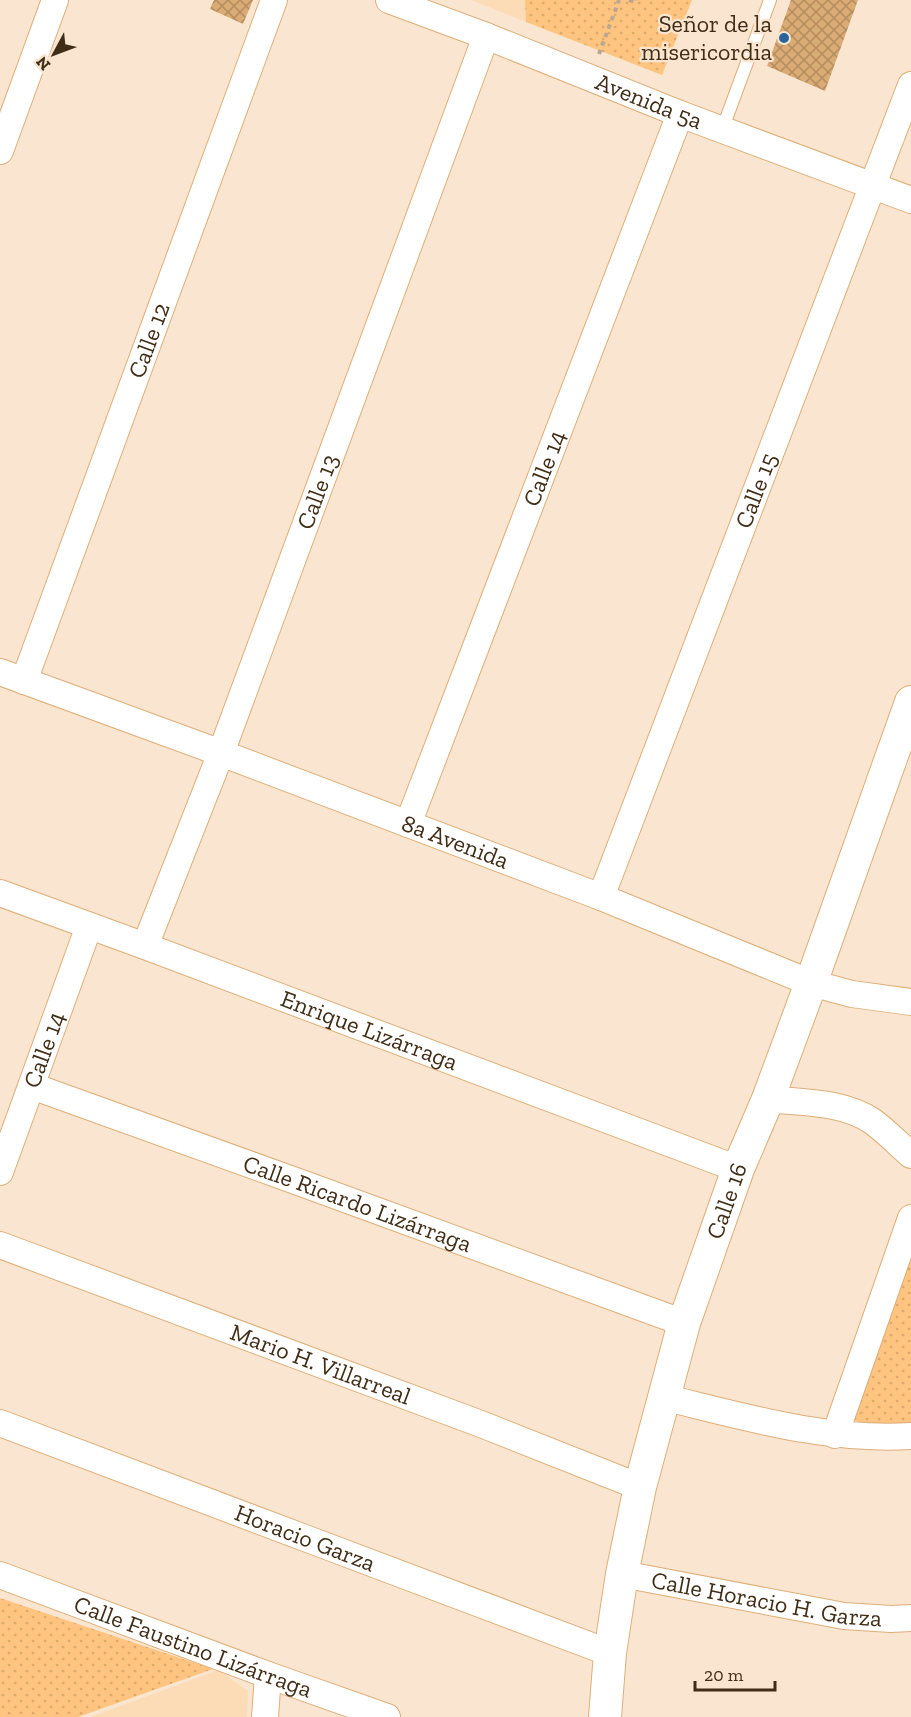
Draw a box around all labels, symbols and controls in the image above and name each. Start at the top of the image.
place label: Señor de la misericordia [641,9,772,66]
north arrow [24,24,84,84]
marker: Señor de la misericordia [777,31,791,45]
text: N [32,53,54,74]
street label: Avenida 5a [592,67,707,135]
street label: Calle 12 [122,298,176,382]
street label: Calle 14 [516,426,571,510]
street label: Calle 15 [728,449,783,532]
street label: Calle 13 [290,450,344,533]
street label: 8a Avenida [398,808,513,875]
street label: Enrique Lizárraga [277,983,462,1076]
street label: Calle 14 [17,1008,71,1092]
street label: Calle Ricardo Lizárraga [239,1148,476,1258]
street label: Calle 16 [700,1159,753,1243]
street label: Mario H. Villarreal [226,1317,415,1411]
street label: Horacio Garza [231,1498,380,1578]
street label: Calle Horacio H. Garza [649,1565,883,1632]
street label: Calle Faustino Lizárraga [70,1589,317,1704]
scale bar [695,1654,774,1692]
text: 20 m [704,1664,744,1686]

